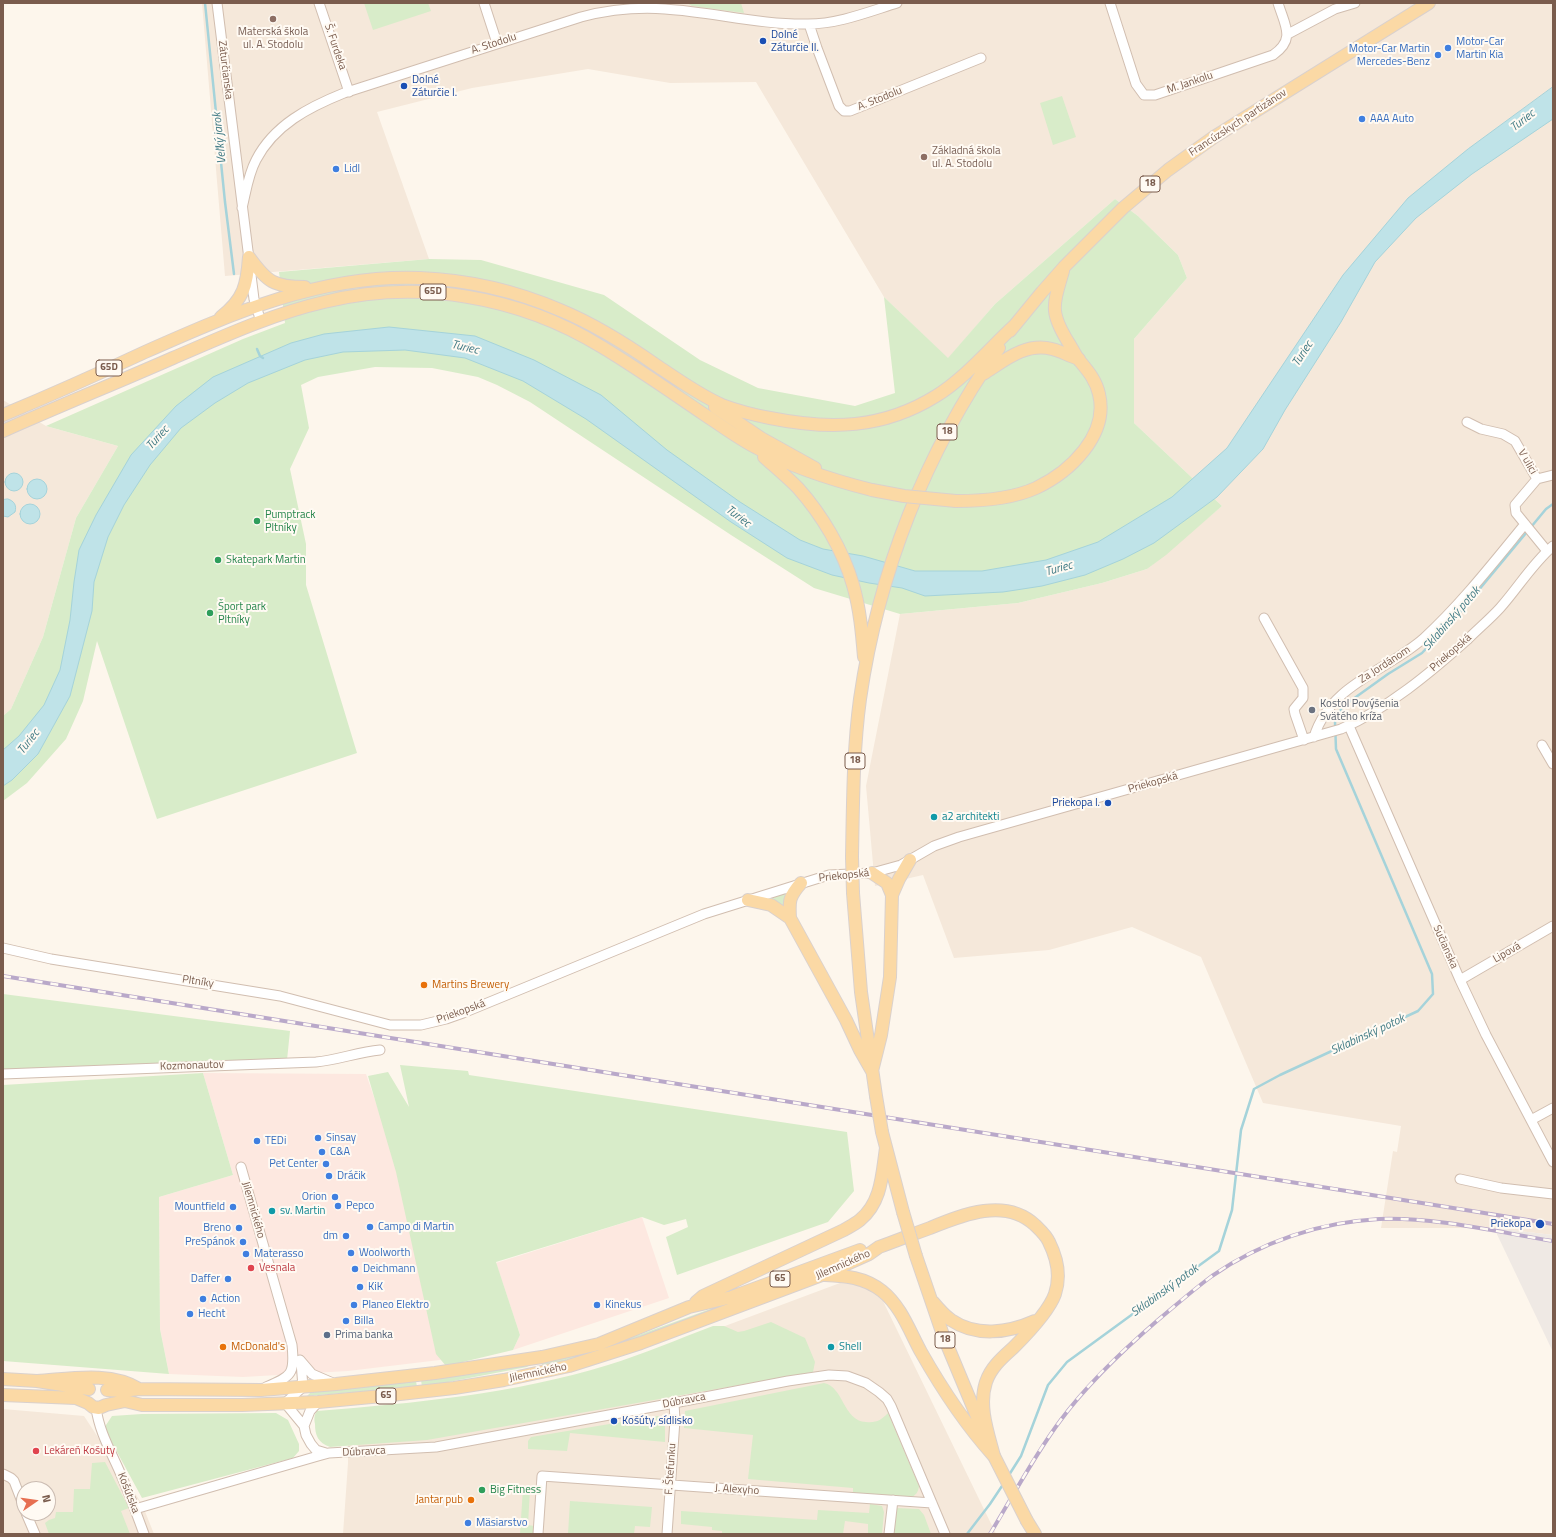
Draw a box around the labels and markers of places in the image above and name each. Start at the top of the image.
marker: Materská škola ul. A. Stodolu [268,14,278,24]
place label: Materská škola ul. A. Stodolu [238,25,308,51]
place label: Dolné Záturčie II. [771,28,819,54]
place label: Motor-Car Martin Kia [1456,35,1504,61]
marker: Dolné Záturčie II. [758,36,768,46]
place label: Motor-Car Martin Mercedes-Benz [1349,42,1430,68]
marker: Motor-Car Martin Kia [1443,43,1453,53]
marker: Motor-Car Martin Mercedes-Benz [1433,50,1443,60]
place label: Dolné Záturčie I. [412,73,457,99]
marker: Dolné Záturčie I. [399,81,409,91]
place label: AAA Auto [1370,112,1414,126]
marker: AAA Auto [1357,114,1367,124]
place label: Základná škola ul. A. Stodolu [932,144,1000,170]
marker: Základná škola ul. A. Stodolu [919,152,929,162]
place label: Lidl [344,162,360,176]
marker: Lidl [331,164,341,174]
place label: Pumptrack Pltníky [265,508,316,534]
marker: Pumptrack Pltníky [252,516,262,526]
place label: Skatepark Martin [226,553,306,567]
marker: Skatepark Martin [213,555,223,565]
place label: Šport park Pltníky [218,600,266,626]
marker: Šport park Pltníky [205,608,215,618]
place label: Kostol Povýšenia Svätého kríža [1320,697,1399,723]
marker: Kostol Povýšenia Svätého kríža [1307,705,1317,715]
place label: Priekopa I. [1052,796,1100,810]
marker: Priekopa I. [1103,798,1113,808]
place label: a2 architekti [942,810,999,824]
marker: a2 architekti [929,812,939,822]
place label: Martins Brewery [432,978,509,992]
marker: Martins Brewery [419,980,429,990]
place label: Sinsay [326,1131,356,1145]
marker: Sinsay [313,1133,323,1143]
place label: TEDi [265,1134,286,1148]
marker: TEDi [252,1136,262,1146]
place label: C&A [330,1145,350,1159]
marker: C&A [317,1147,327,1157]
place label: Pet Center [269,1157,318,1171]
marker: Pet Center [321,1159,331,1169]
place label: Dráčik [337,1169,366,1183]
marker: Dráčik [324,1171,334,1181]
place label: Orion [302,1190,327,1204]
marker: Orion [330,1192,340,1202]
place label: Pepco [346,1199,374,1213]
place label: Mountfield [174,1200,225,1214]
marker: Pepco [333,1201,343,1211]
marker: Mountfield [228,1202,238,1212]
place label: sv. Martin [280,1204,325,1218]
marker: sv. Martin [267,1206,277,1216]
place label: Priekopa [1490,1217,1531,1231]
marker: Priekopa [1534,1218,1546,1230]
place label: Campo di Martin [378,1220,454,1234]
place label: Breno [203,1221,231,1235]
marker: Campo di Martin [365,1222,375,1232]
marker: Breno [234,1223,244,1233]
place label: dm [323,1229,338,1243]
marker: dm [341,1231,351,1241]
place label: PreSpánok [185,1235,235,1249]
marker: PreSpánok [238,1237,248,1247]
place label: Woolworth [359,1246,410,1260]
place label: Materasso [254,1247,304,1261]
marker: Woolworth [346,1248,356,1258]
marker: Materasso [241,1249,251,1259]
place label: Vesnala [259,1261,295,1275]
place label: Deichmann [363,1262,415,1276]
marker: Vesnala [246,1263,256,1273]
marker: Deichmann [350,1264,360,1274]
place label: Daffer [191,1272,220,1286]
marker: Daffer [223,1274,233,1284]
place label: KiK [368,1280,383,1294]
marker: KiK [355,1282,365,1292]
place label: Action [211,1292,240,1306]
marker: Action [198,1294,208,1304]
place label: Planeo Elektro [362,1298,429,1312]
place label: Kinekus [605,1298,641,1312]
marker: Planeo Elektro [349,1300,359,1310]
marker: Kinekus [592,1300,602,1310]
place label: Hecht [198,1307,225,1321]
marker: Hecht [185,1309,195,1319]
place label: Billa [354,1314,374,1328]
marker: Billa [341,1316,351,1326]
place label: Prima banka [335,1328,393,1342]
marker: Prima banka [322,1330,332,1340]
place label: McDonald's [231,1340,285,1354]
place label: Shell [839,1340,862,1354]
marker: McDonald's [218,1342,228,1352]
marker: Shell [826,1342,836,1352]
place label: Košúty, sídlisko [622,1414,693,1428]
marker: Košúty, sídlisko [609,1416,619,1426]
place label: Lekáreň Košuty [44,1444,115,1458]
marker: Lekáreň Košuty [31,1446,41,1456]
place label: Big Fitness [490,1483,541,1497]
marker: Big Fitness [477,1485,487,1495]
place label: Jantar pub [415,1493,463,1507]
marker: Jantar pub [466,1495,476,1505]
place label: Mäsiarstvo [476,1516,528,1530]
marker: Mäsiarstvo [463,1518,473,1528]

